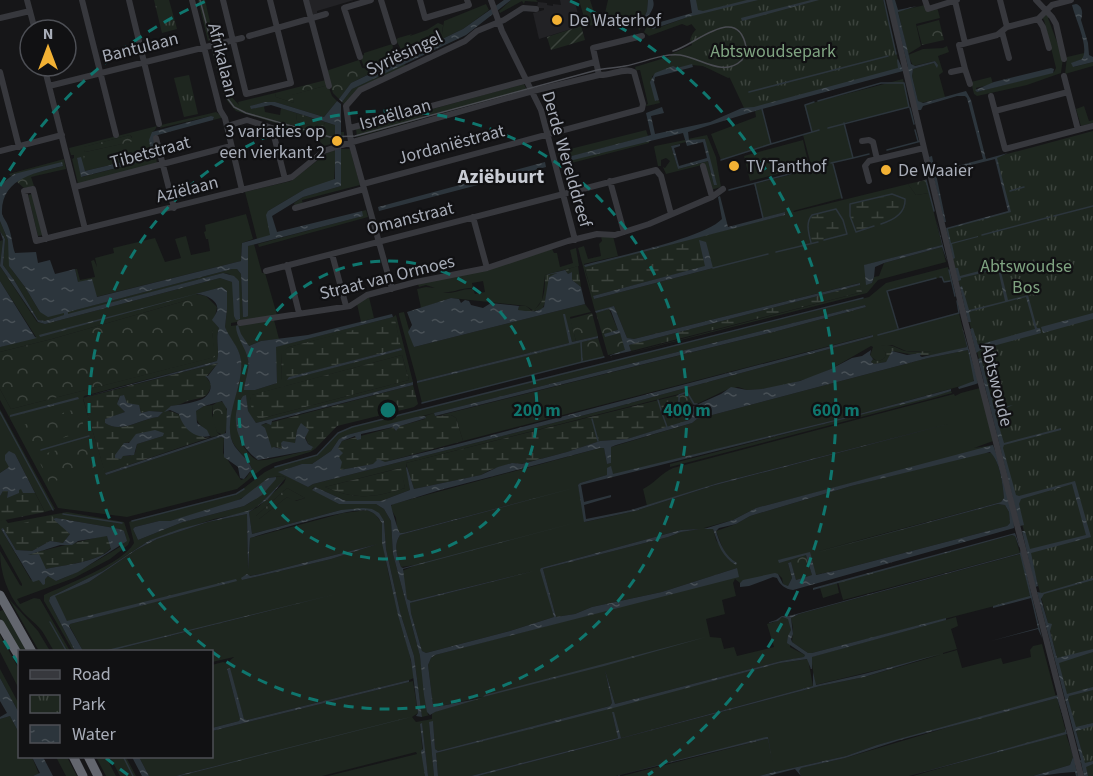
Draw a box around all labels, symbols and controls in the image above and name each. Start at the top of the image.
place label: De Waterhof [569,8,662,33]
marker: De Waterhof [550,13,564,27]
north arrow [18,18,78,78]
street label: Afrikalaan [201,20,244,100]
text: N [43,23,53,45]
street label: Syriësingel [362,25,447,82]
street label: Bantulaan [99,26,181,69]
park label: Abtswoudsepark [710,39,836,64]
street label: Derde Werelddreef [535,88,598,231]
street label: Israëllaan [356,92,434,137]
street label: Jordaniëstraat [395,118,507,171]
place label: 3 variaties op een vierkant 2 [219,119,325,165]
street label: Tibetstraat [107,130,193,175]
marker: 3 variaties op een vierkant 2 [330,134,344,148]
place label: TV Tanthof [746,154,827,179]
place label: De Waaier [898,158,974,183]
marker: TV Tanthof [727,159,741,173]
district label: Aziëbuurt [457,163,545,191]
marker: De Waaier [879,163,893,177]
street label: Aziëlaan [153,170,221,209]
street label: Omanstraat [364,196,456,241]
street label: Straat van Ormoes [317,249,457,306]
park label: Abtswoudse Bos [980,254,1072,300]
street label: Abtswoude [974,341,1019,429]
text: 200 m [513,398,561,423]
text: 400 m [663,398,711,423]
text: 600 m [812,398,860,423]
centre of rings [378,400,398,420]
legend [18,650,213,758]
text: Road [72,662,111,687]
text: Park [72,692,106,717]
text: Water [72,722,116,747]

